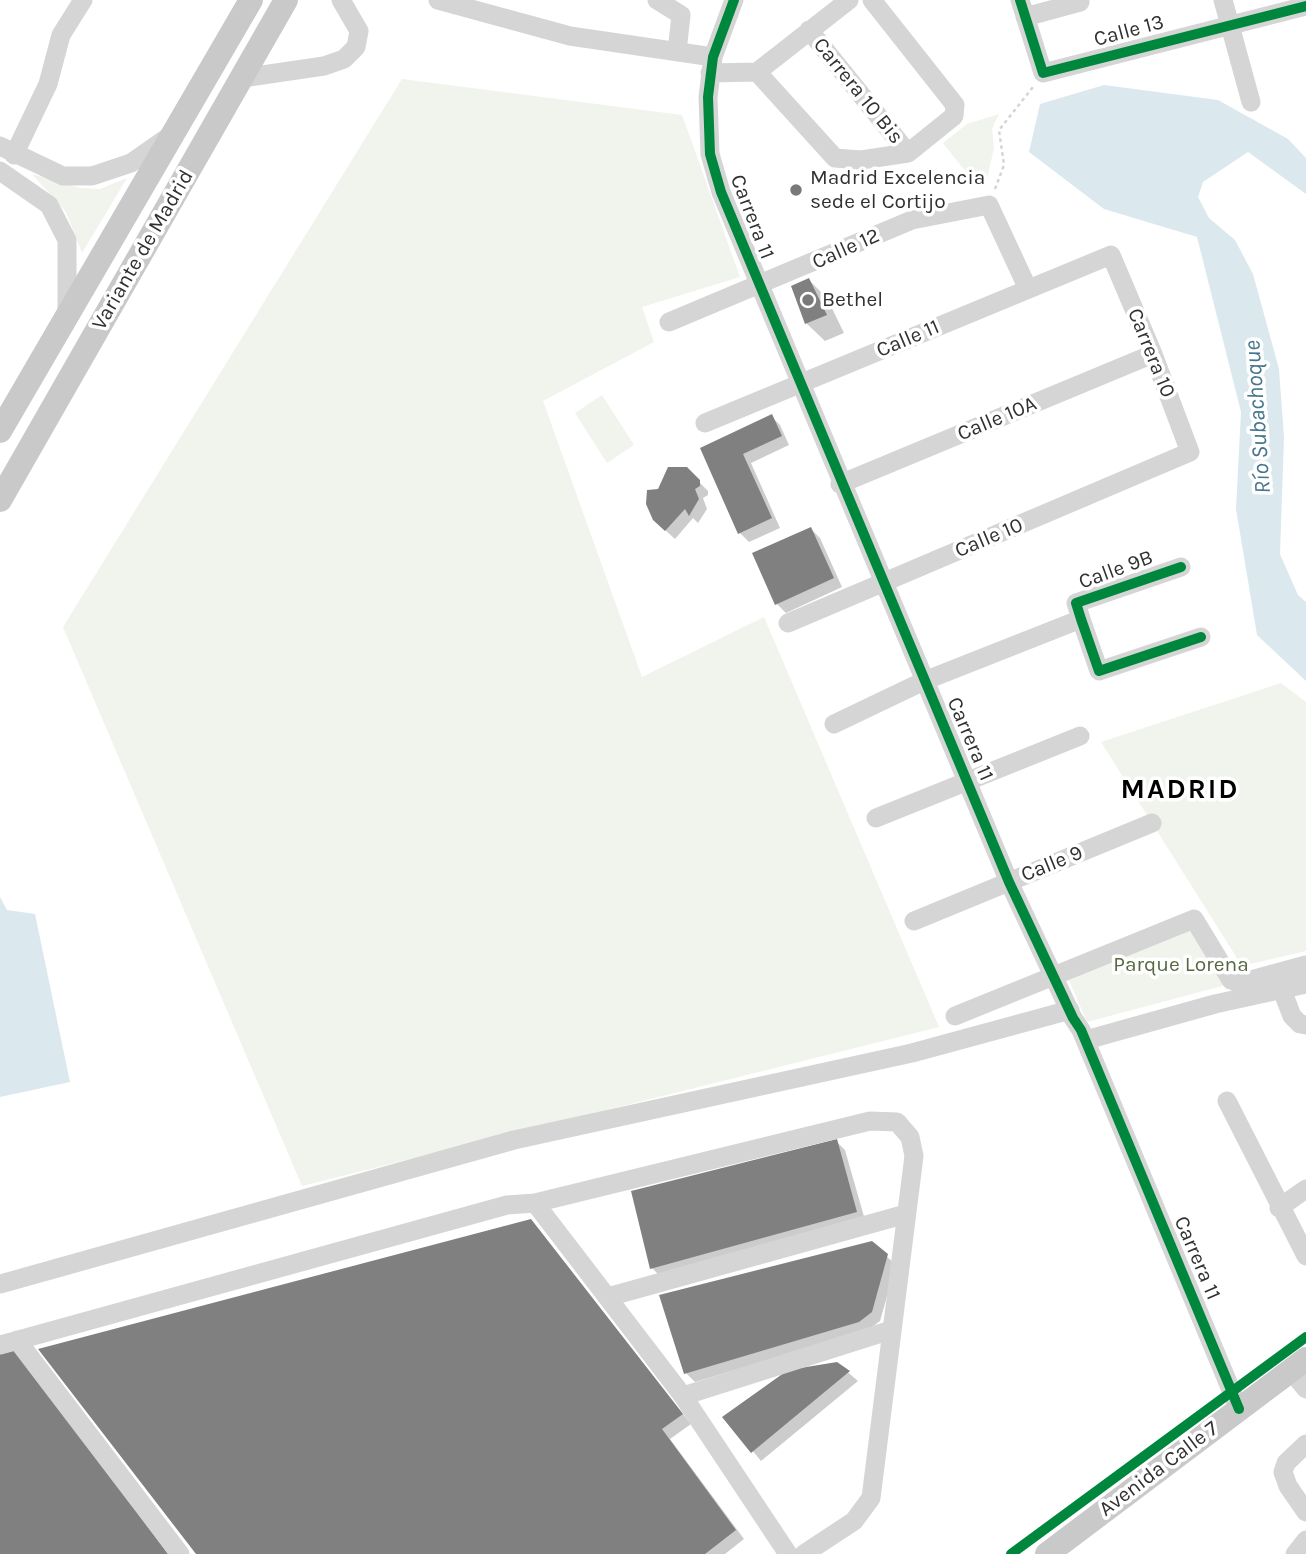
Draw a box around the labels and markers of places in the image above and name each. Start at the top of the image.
place label: Madrid Excelencia sede el Cortijo [810,165,985,215]
marker: Madrid Excelencia sede el Cortijo [788,182,804,198]
place label: Bethel [822,287,883,313]
marker: Bethel [800,292,816,308]

